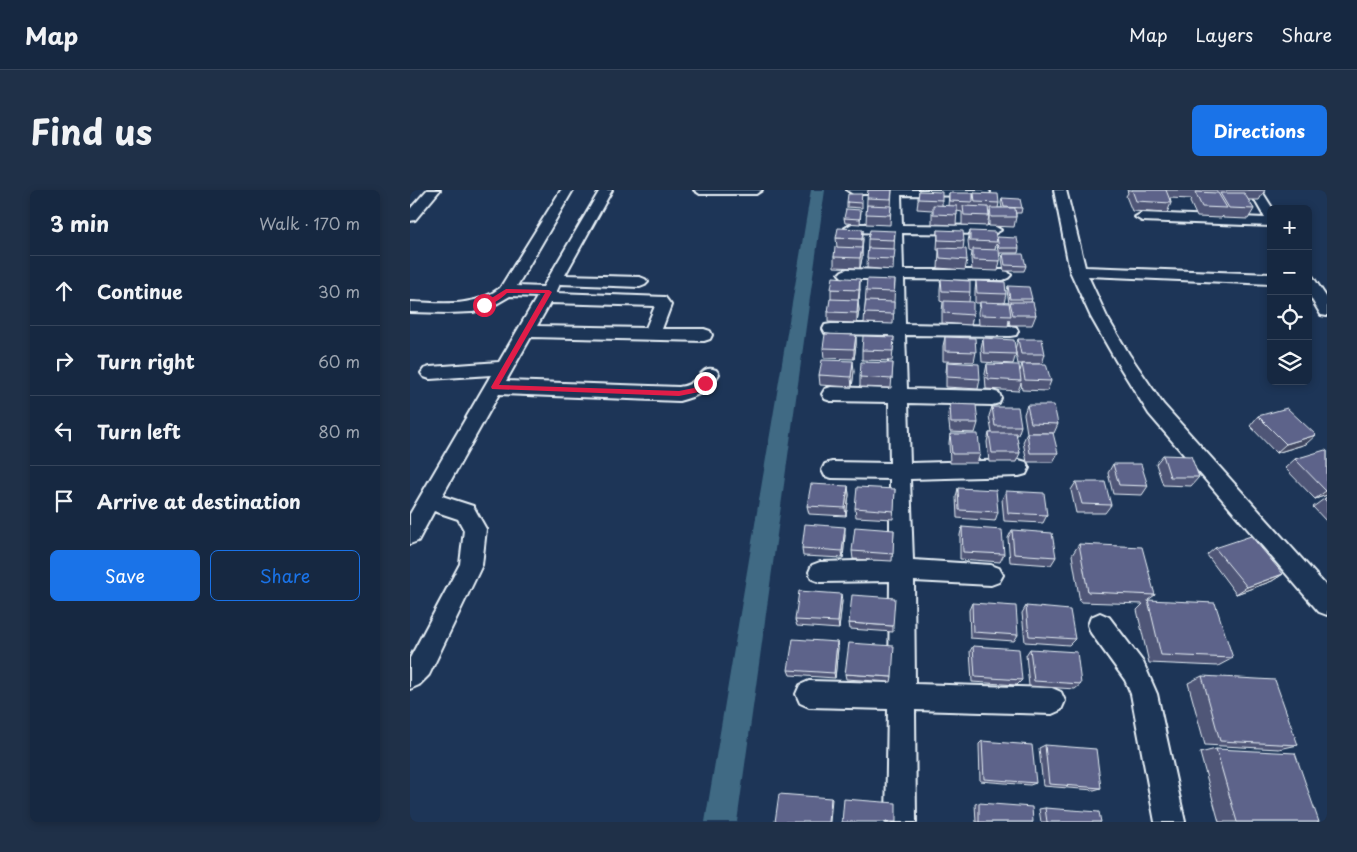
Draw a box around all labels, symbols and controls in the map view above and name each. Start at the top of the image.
text: Map [25,17,78,53]
text: Map [1129,21,1168,48]
text: Layers [1196,21,1253,48]
text: Share [1281,21,1332,48]
text: Find us [30,104,152,157]
button: Directions [1192,105,1327,156]
map controls [1267,205,1312,385]
button: + [1267,205,1312,250]
text: 3 min [50,207,109,239]
text: Walk · 170 m [259,211,360,235]
button: − [1267,250,1312,295]
icon: ahead [50,277,78,305]
text: Continue [97,277,183,305]
text: 30 m [318,279,360,303]
route start [473,294,496,317]
button: locate [1267,295,1312,340]
button: layers [1267,340,1312,385]
icon: right [50,347,78,375]
text: Turn right [97,347,195,375]
text: 60 m [318,349,360,373]
route end [694,372,717,395]
icon: left [50,417,78,445]
text: Turn left [97,417,181,445]
text: 80 m [318,419,360,443]
icon: arrive [50,487,78,515]
text: Arrive at destination [97,487,301,515]
button: Save [50,550,200,601]
button: Share [210,550,360,601]

